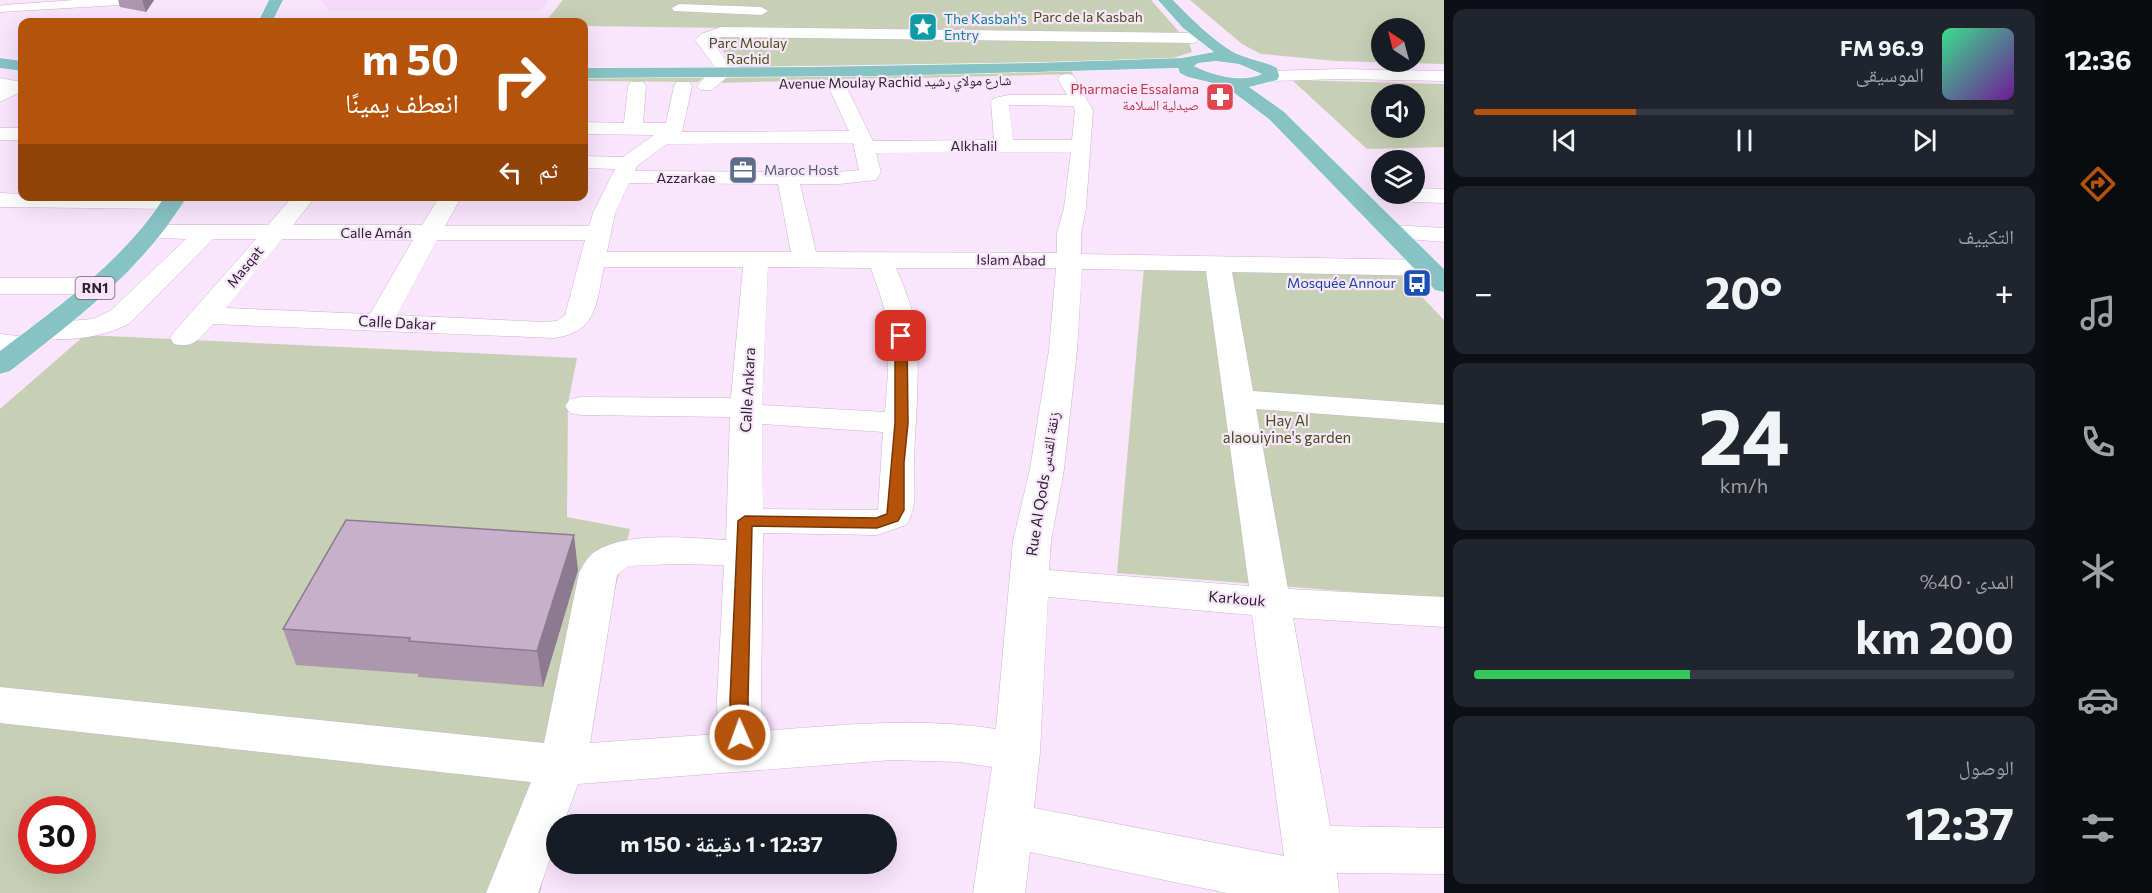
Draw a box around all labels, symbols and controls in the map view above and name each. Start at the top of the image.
park label: Parc de la Kasbah [1033,8,1143,25]
place label: The Kasbah's Entry [944,10,1027,43]
place icon: The Kasbah's Entry [907,11,939,43]
north arrow [1371,18,1425,72]
map controls [1371,18,1425,204]
text: 50 m [362,32,459,84]
park label: Parc Moulay Rachid [709,34,787,67]
text: 96.9 FM [1840,34,1924,61]
icon: right [480,42,558,120]
text: 12:36 [2064,43,2132,76]
text: الموسيقى [1856,62,1924,86]
street label: Avenue Moulay Rachid شارع مولاي رشيد [779,71,1012,96]
place label: Pharmacie Essalama صيدلية السلامة [1070,80,1199,113]
pharmacy icon: Pharmacie Essalama صيدلية السلامة [1204,81,1236,113]
button: sound [1371,84,1425,138]
text: انعطف يمينًا [345,86,459,119]
icon: previous [1548,124,1581,157]
icon: pause [1728,124,1761,157]
icon: next [1908,124,1941,157]
street label: Alkhalil [951,137,997,154]
button: layers [1371,150,1425,204]
office icon: Maroc Host [727,154,759,186]
icon: left [494,156,527,189]
text: ثم [539,156,558,183]
place label: Maroc Host [764,161,839,178]
icon: directions [2077,163,2119,205]
street label: Azzarkae [657,169,715,186]
street label: Calle Amán [340,224,412,241]
text: التكييف [1958,224,2014,248]
street label: Masqat [223,242,267,291]
street label: Islam Abad [976,250,1046,269]
text: 20° [1705,263,1783,318]
bus stop icon: Mosquée Annour [1401,267,1433,299]
text: − [1474,271,1493,312]
text: + [1995,271,2014,312]
place label: Mosquée Annour [1287,274,1396,291]
road number: RN1 [76,277,115,299]
icon: music [2077,292,2119,334]
pin [875,310,926,361]
street label: Calle Dakar [358,311,436,333]
icon: arrive [884,319,917,352]
street label: Calle Ankara [736,347,758,433]
text: 24 [1698,386,1790,481]
street label: Rue Al Qods زنقة القدس [1022,410,1064,558]
park label: Hay Al alaouiyine's garden [1223,411,1351,446]
icon: phone [2077,421,2119,463]
text: km/h [1720,473,1768,497]
icon: climate [2077,550,2119,592]
text: المدى · 40% [1920,569,2014,593]
street label: Karkouk [1208,587,1266,609]
text: 200 km [1855,608,2014,663]
icon: car [2077,679,2119,721]
position arrow [708,703,772,767]
text: الوصول [1959,755,2014,779]
text: 12:37 [1906,794,2014,849]
speed limit sign: 30 [18,796,96,874]
icon: filters [2077,807,2119,849]
text: 12:37 · 1 دقيقة · 150 m [620,830,823,857]

